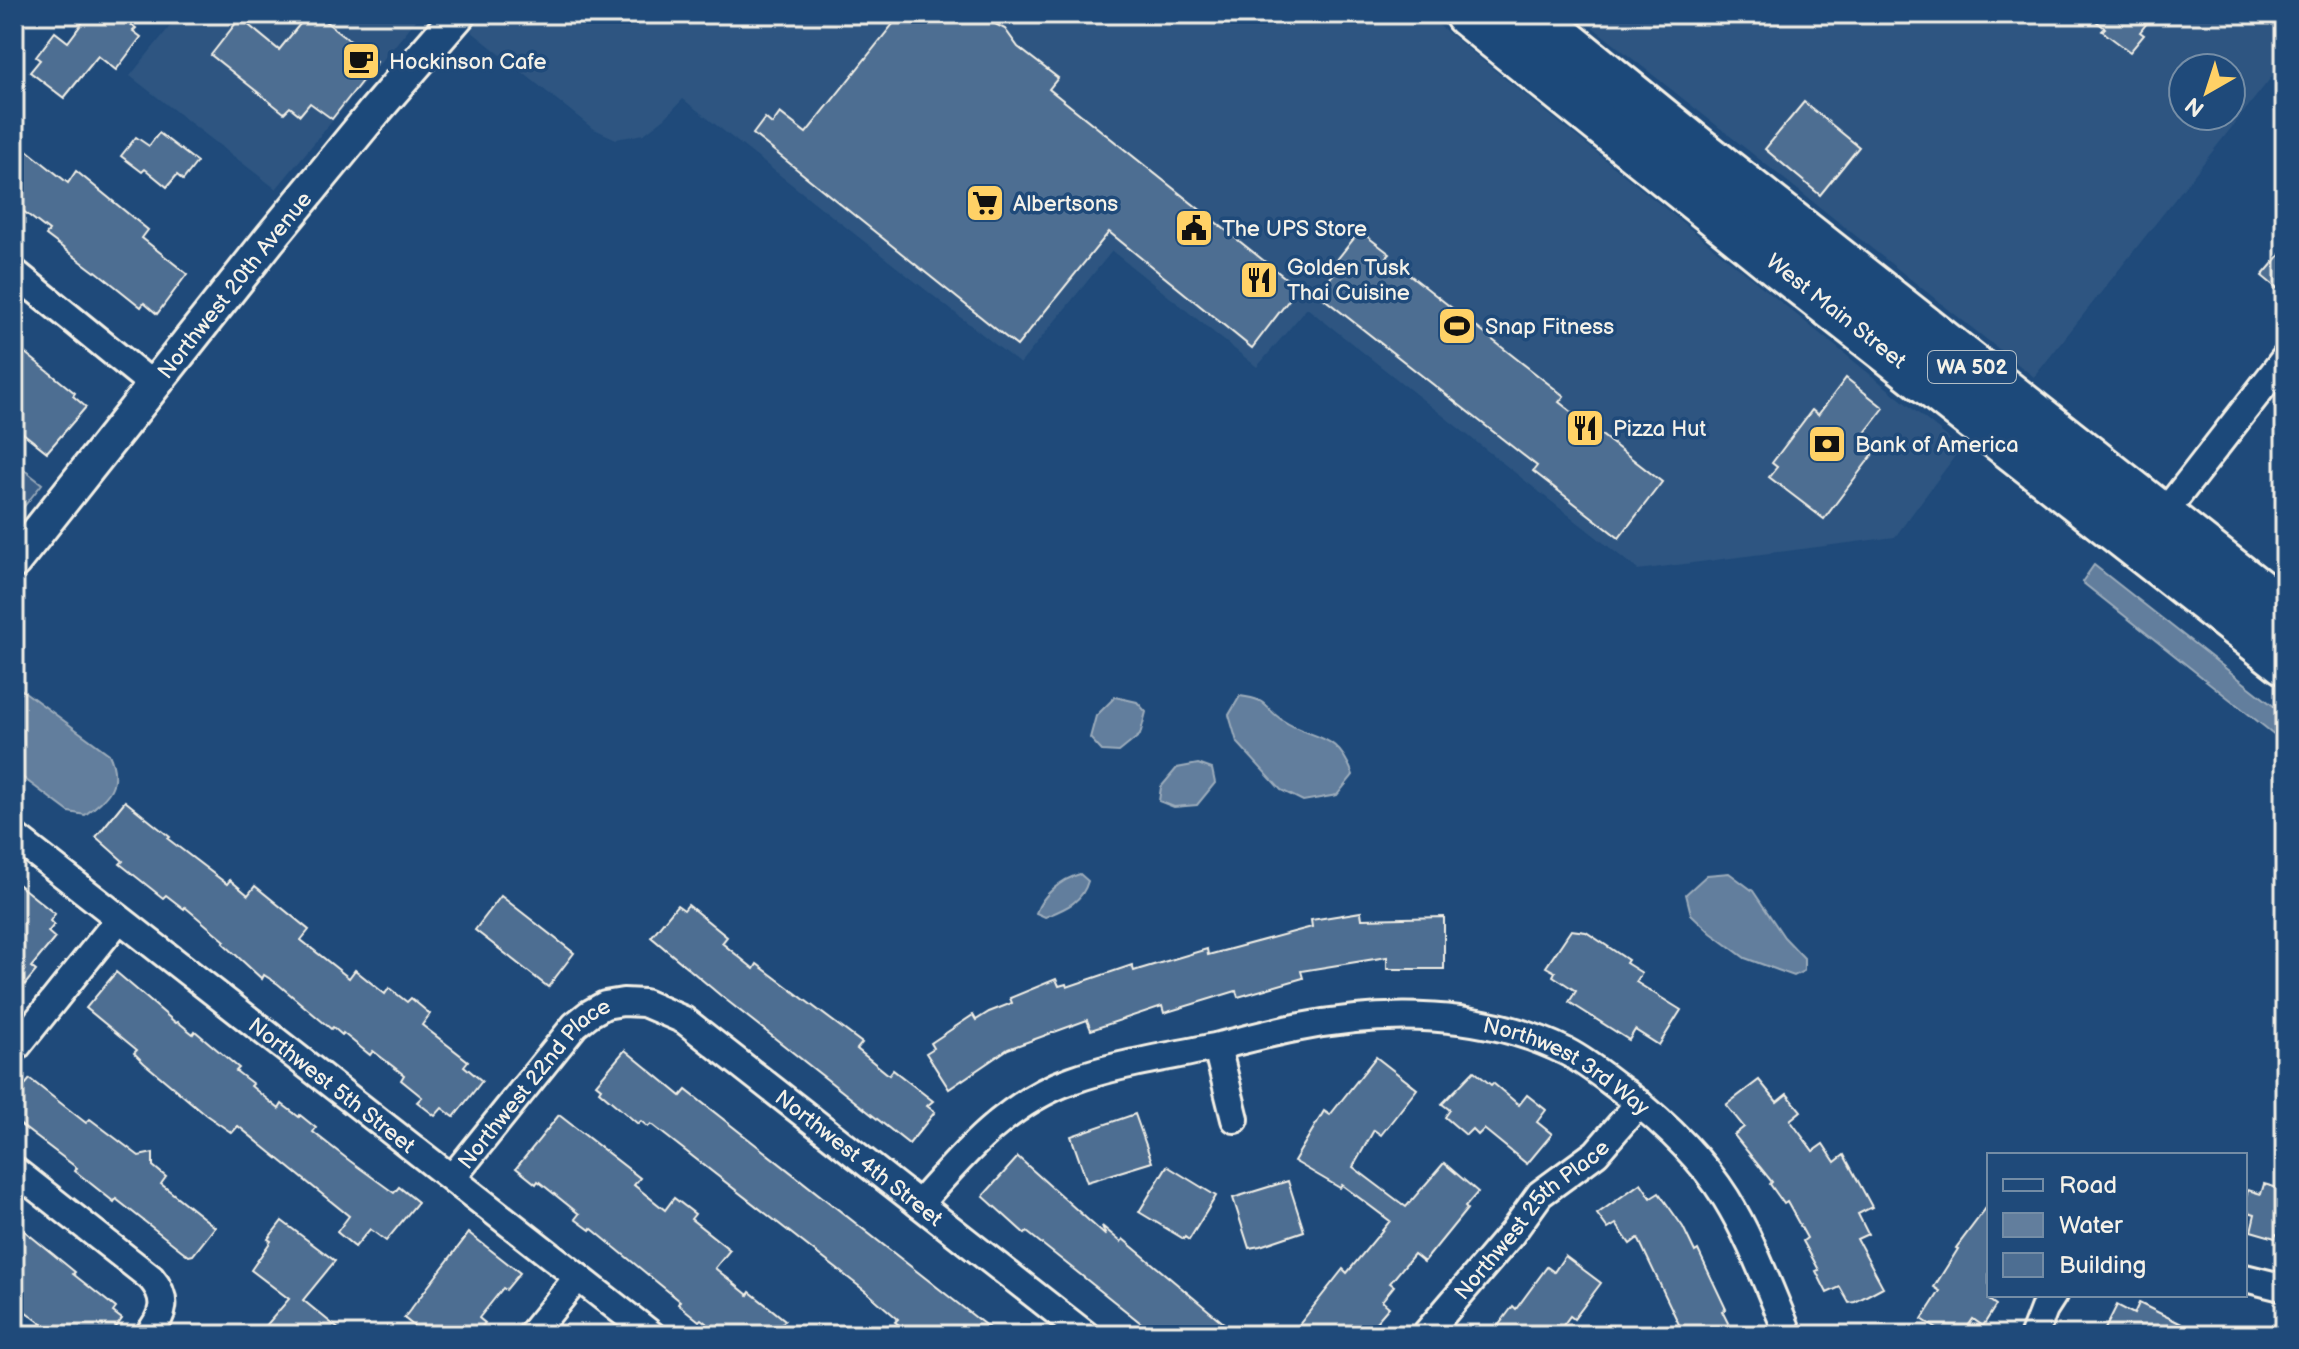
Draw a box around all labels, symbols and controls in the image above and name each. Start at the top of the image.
cafe icon: Hockinson Cafe [340,40,382,82]
place label: Hockinson Cafe [389,49,546,76]
north arrow [2167,52,2247,132]
text: N [2180,91,2210,122]
supermarket icon: Albertsons [964,182,1006,224]
street label: Northwest 20th Avenue [152,187,318,385]
place label: Albertsons [1013,191,1118,218]
public building icon: The UPS Store [1173,207,1215,249]
place label: The UPS Store [1222,216,1367,243]
street label: West Main Street [1760,248,1911,375]
place label: Golden Tusk Thai Cuisine [1287,255,1410,307]
restaurant icon: Golden Tusk Thai Cuisine [1238,259,1280,301]
sports icon: Snap Fitness [1436,305,1478,347]
place label: Snap Fitness [1485,314,1614,341]
road number: WA 502 [1928,351,2016,383]
restaurant icon: Pizza Hut [1564,407,1606,449]
place label: Pizza Hut [1613,416,1706,443]
bank icon: Bank of America [1806,423,1848,465]
place label: Bank of America [1855,432,2019,459]
street label: Northwest 22nd Place [453,993,615,1175]
street label: Northwest 5th Street [242,1012,420,1160]
street label: Northwest 3rd Way [1481,1012,1655,1122]
street label: Northwest 4th Street [769,1085,948,1233]
street label: Northwest 25th Place [1449,1135,1616,1306]
legend [1987,1153,2247,1297]
text: Road [2059,1171,2117,1200]
text: Water [2059,1211,2123,1240]
text: Building [2059,1251,2146,1280]

